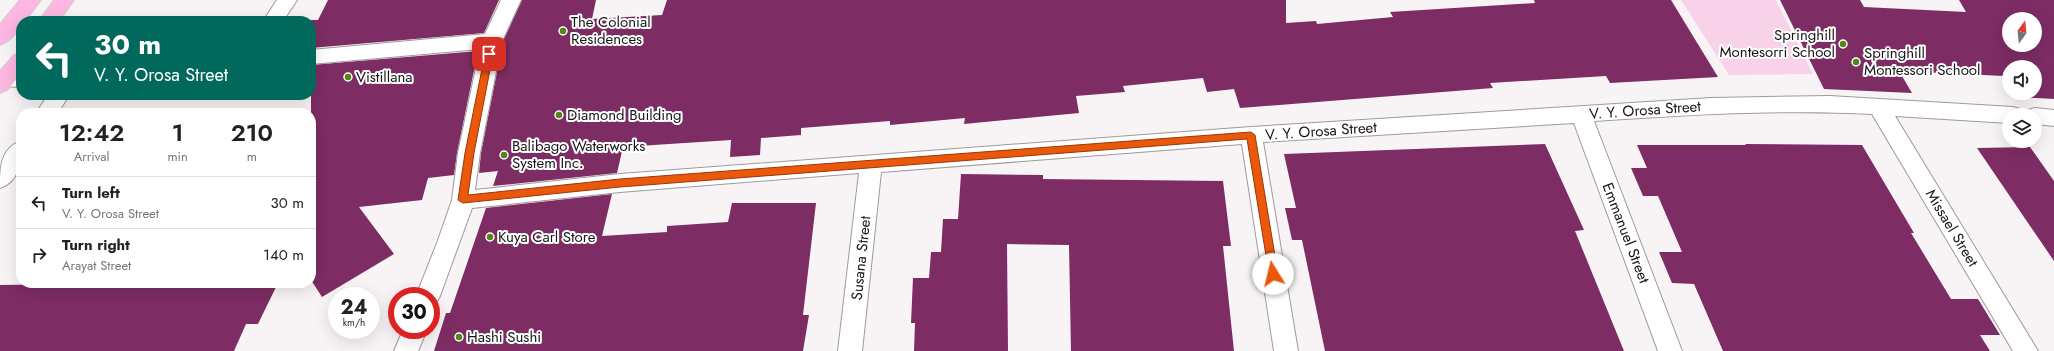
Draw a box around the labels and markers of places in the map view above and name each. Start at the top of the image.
place label: The Colonial Residences [571,11,651,50]
place label: Springhill Montesorri School [1719,24,1835,63]
marker: The Colonial Residences [558,26,568,36]
pin [472,37,506,71]
marker: Springhill Montesorri School [1838,39,1848,49]
place label: Springhill Montessori School [1864,42,1980,81]
marker: Springhill Montessori School [1851,57,1861,67]
place label: Vistillana [356,66,413,88]
marker: Vistillana [343,72,353,82]
place label: Diamond Building [567,104,682,126]
marker: Diamond Building [554,110,564,120]
place label: Balibago Waterworks System Inc. [512,135,645,174]
marker: Balibago Waterworks System Inc. [499,150,509,160]
place label: Kuya Carl Store [498,226,596,248]
marker: Kuya Carl Store [485,232,495,242]
place label: Hashi Sushi [467,326,541,348]
marker: Hashi Sushi [454,332,464,342]

